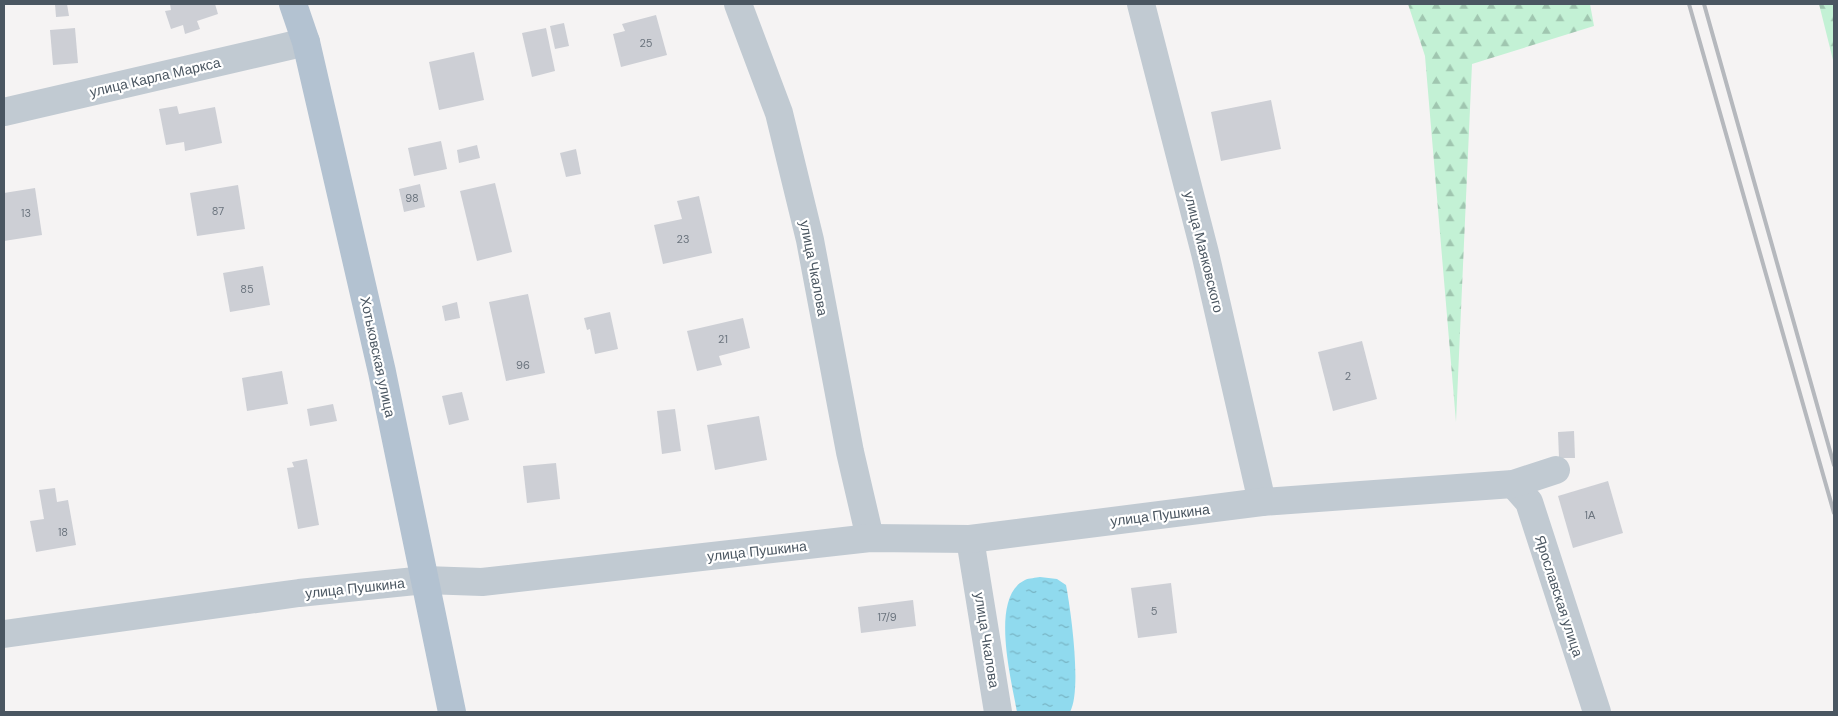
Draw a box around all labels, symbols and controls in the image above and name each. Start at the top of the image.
house number: 25 [639,36,653,50]
street label: улица Карла Маркса [88,53,222,101]
street label: улица Маяковского [1180,189,1228,315]
house number: 98 [405,191,419,205]
house number: 87 [212,204,224,218]
house number: 13 [21,206,31,220]
street label: улица Чкалова [796,219,832,317]
house number: 23 [677,232,689,246]
house number: 85 [240,282,254,296]
street label: Хотьковская улица [356,295,400,419]
house number: 21 [718,332,728,346]
house number: 96 [516,358,530,372]
house number: 2 [1345,369,1351,383]
street label: улица Пушкина [1109,500,1211,530]
house number: 1А [1585,508,1596,522]
house number: 18 [58,525,68,539]
street label: Ярославская улица [1531,533,1587,659]
street label: улица Пушкина [706,537,808,565]
street label: улица Пушкина [304,574,406,602]
street label: улица Чкалова [971,591,1004,689]
house number: 5 [1151,604,1158,618]
house number: 17/9 [877,610,897,624]

